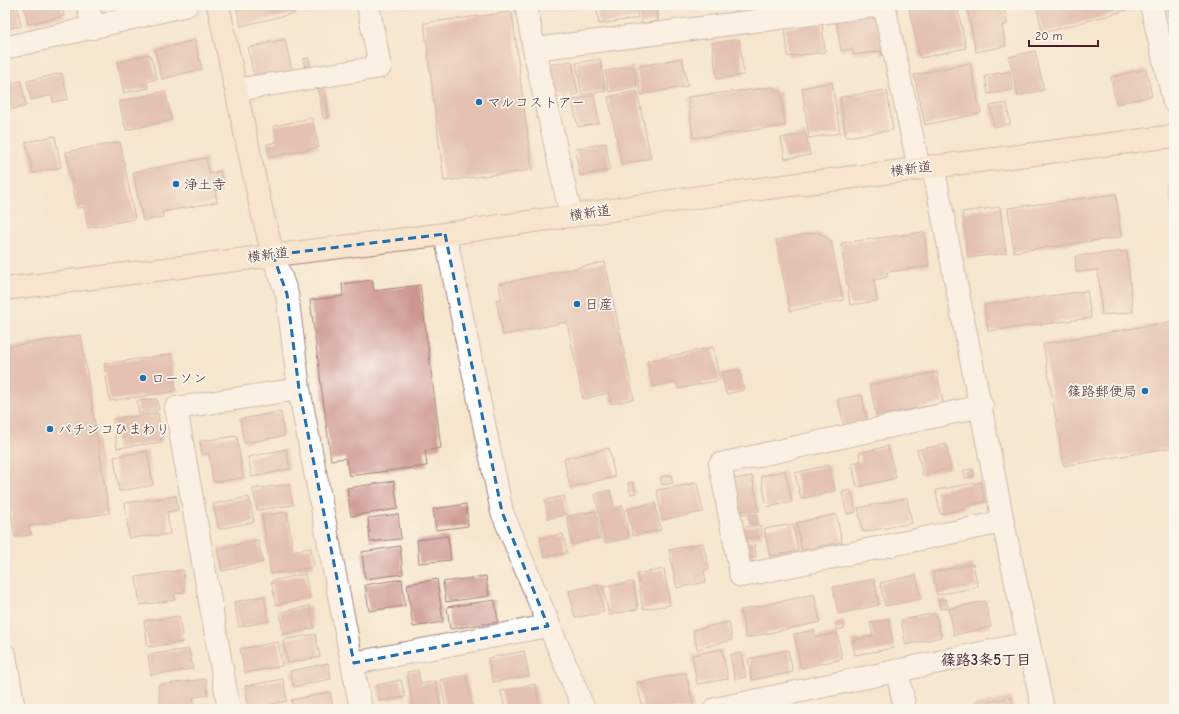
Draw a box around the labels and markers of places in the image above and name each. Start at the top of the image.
place label: マルコストアー [487,94,585,111]
marker: マルコストアー [474,97,484,107]
place label: 浄土寺 [184,176,226,193]
marker: 浄土寺 [171,179,181,189]
place label: 日産 [585,296,613,313]
marker: 日産 [572,299,582,309]
place label: ローソン [151,370,207,387]
marker: ローソン [138,373,148,383]
place label: 篠路郵便局 [1067,383,1137,400]
marker: 篠路郵便局 [1140,386,1150,396]
place label: パチンコひまわり [58,421,170,438]
marker: パチンコひまわり [45,424,55,434]

